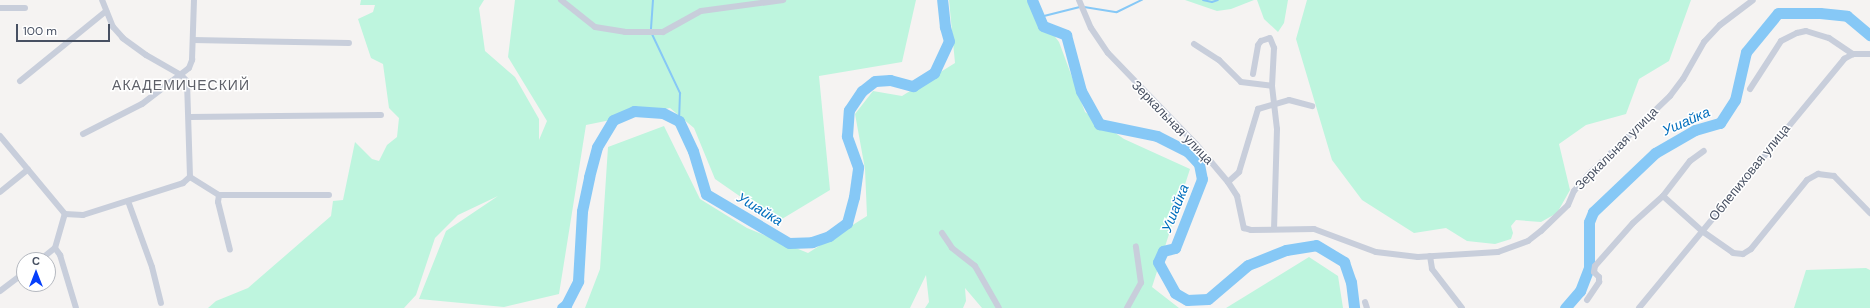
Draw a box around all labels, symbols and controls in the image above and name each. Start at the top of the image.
scale bar [18,16,112,42]
text: 100 m [23,23,57,39]
district label: АКАДЕМИЧЕСКИЙ [112,77,250,93]
street label: Зеркальная улица [1128,78,1216,168]
water label: Ушайка [1660,103,1712,139]
street label: Зеркальная улица [1572,104,1662,194]
street label: Облепиховая улица [1706,122,1794,224]
water label: Ушайка [1158,181,1192,235]
water label: Ушайка [734,189,786,229]
north arrow [16,252,56,292]
text: С [32,254,40,268]

